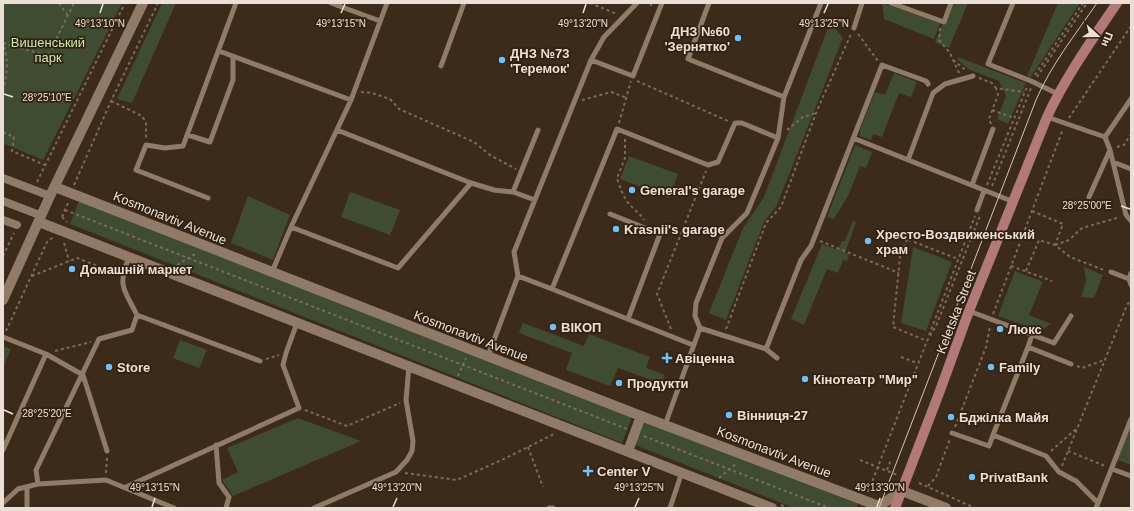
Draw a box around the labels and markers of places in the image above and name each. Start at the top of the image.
place label: ДНЗ №60 'Зернятко' [664,24,730,54]
marker: ДНЗ №60 'Зернятко' [733,33,743,43]
place label: ДНЗ №73 'Теремок' [510,46,570,76]
marker: ДНЗ №73 'Теремок' [497,55,507,65]
place label: General's garage [640,183,745,198]
marker: General's garage [627,185,637,195]
place label: Krasnii's garage [624,222,725,237]
marker: Krasnii's garage [611,224,621,234]
place label: Хресто-Воздвиженський храм [876,227,1035,257]
marker: Хресто-Воздвиженський храм [863,236,873,246]
place label: Домашній маркет [80,262,192,277]
marker: Домашній маркет [67,264,77,274]
place label: ВІКОП [561,320,601,335]
marker: ВІКОП [548,322,558,332]
place label: Люкс [1008,322,1042,337]
marker: Люкс [995,324,1005,334]
place label: Авіценна [675,351,735,366]
marker: Авіценна [662,353,672,363]
place label: Store [117,360,150,375]
place label: Family [999,360,1041,375]
marker: Store [104,362,114,372]
marker: Family [986,362,996,372]
place label: Кінотеатр "Мир" [813,372,918,387]
marker: Кінотеатр "Мир" [800,374,810,384]
place label: Продукти [627,376,689,391]
marker: Продукти [614,378,624,388]
place label: Вінниця-27 [737,408,808,423]
marker: Вінниця-27 [724,410,734,420]
place label: Бджілка Майя [959,410,1049,425]
marker: Бджілка Майя [946,412,956,422]
place label: Center V [597,464,651,479]
marker: Center V [582,465,594,477]
place label: PrivatBank [980,470,1049,485]
marker: PrivatBank [967,472,977,482]

